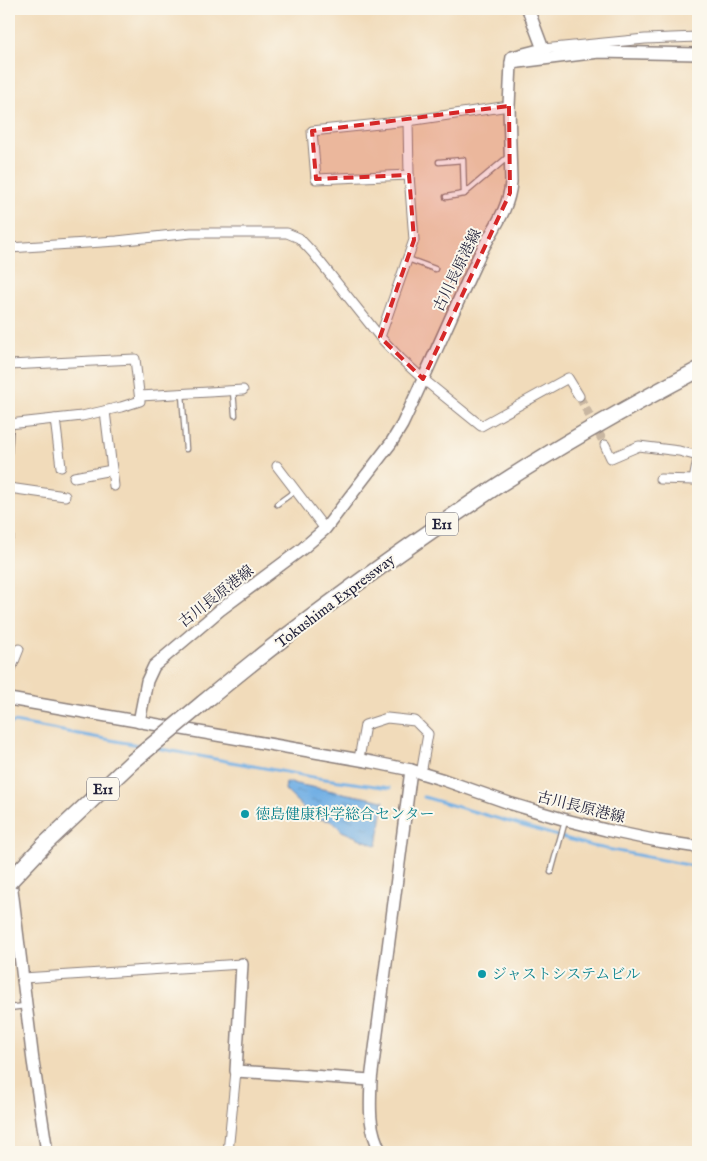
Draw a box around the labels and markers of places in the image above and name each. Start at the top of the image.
place label: 徳島健康科学総合センター [255,805,434,824]
marker: 徳島健康科学総合センター [239,808,251,820]
place label: ジャストシステムビル [492,965,640,984]
marker: ジャストシステムビル [476,968,488,980]

